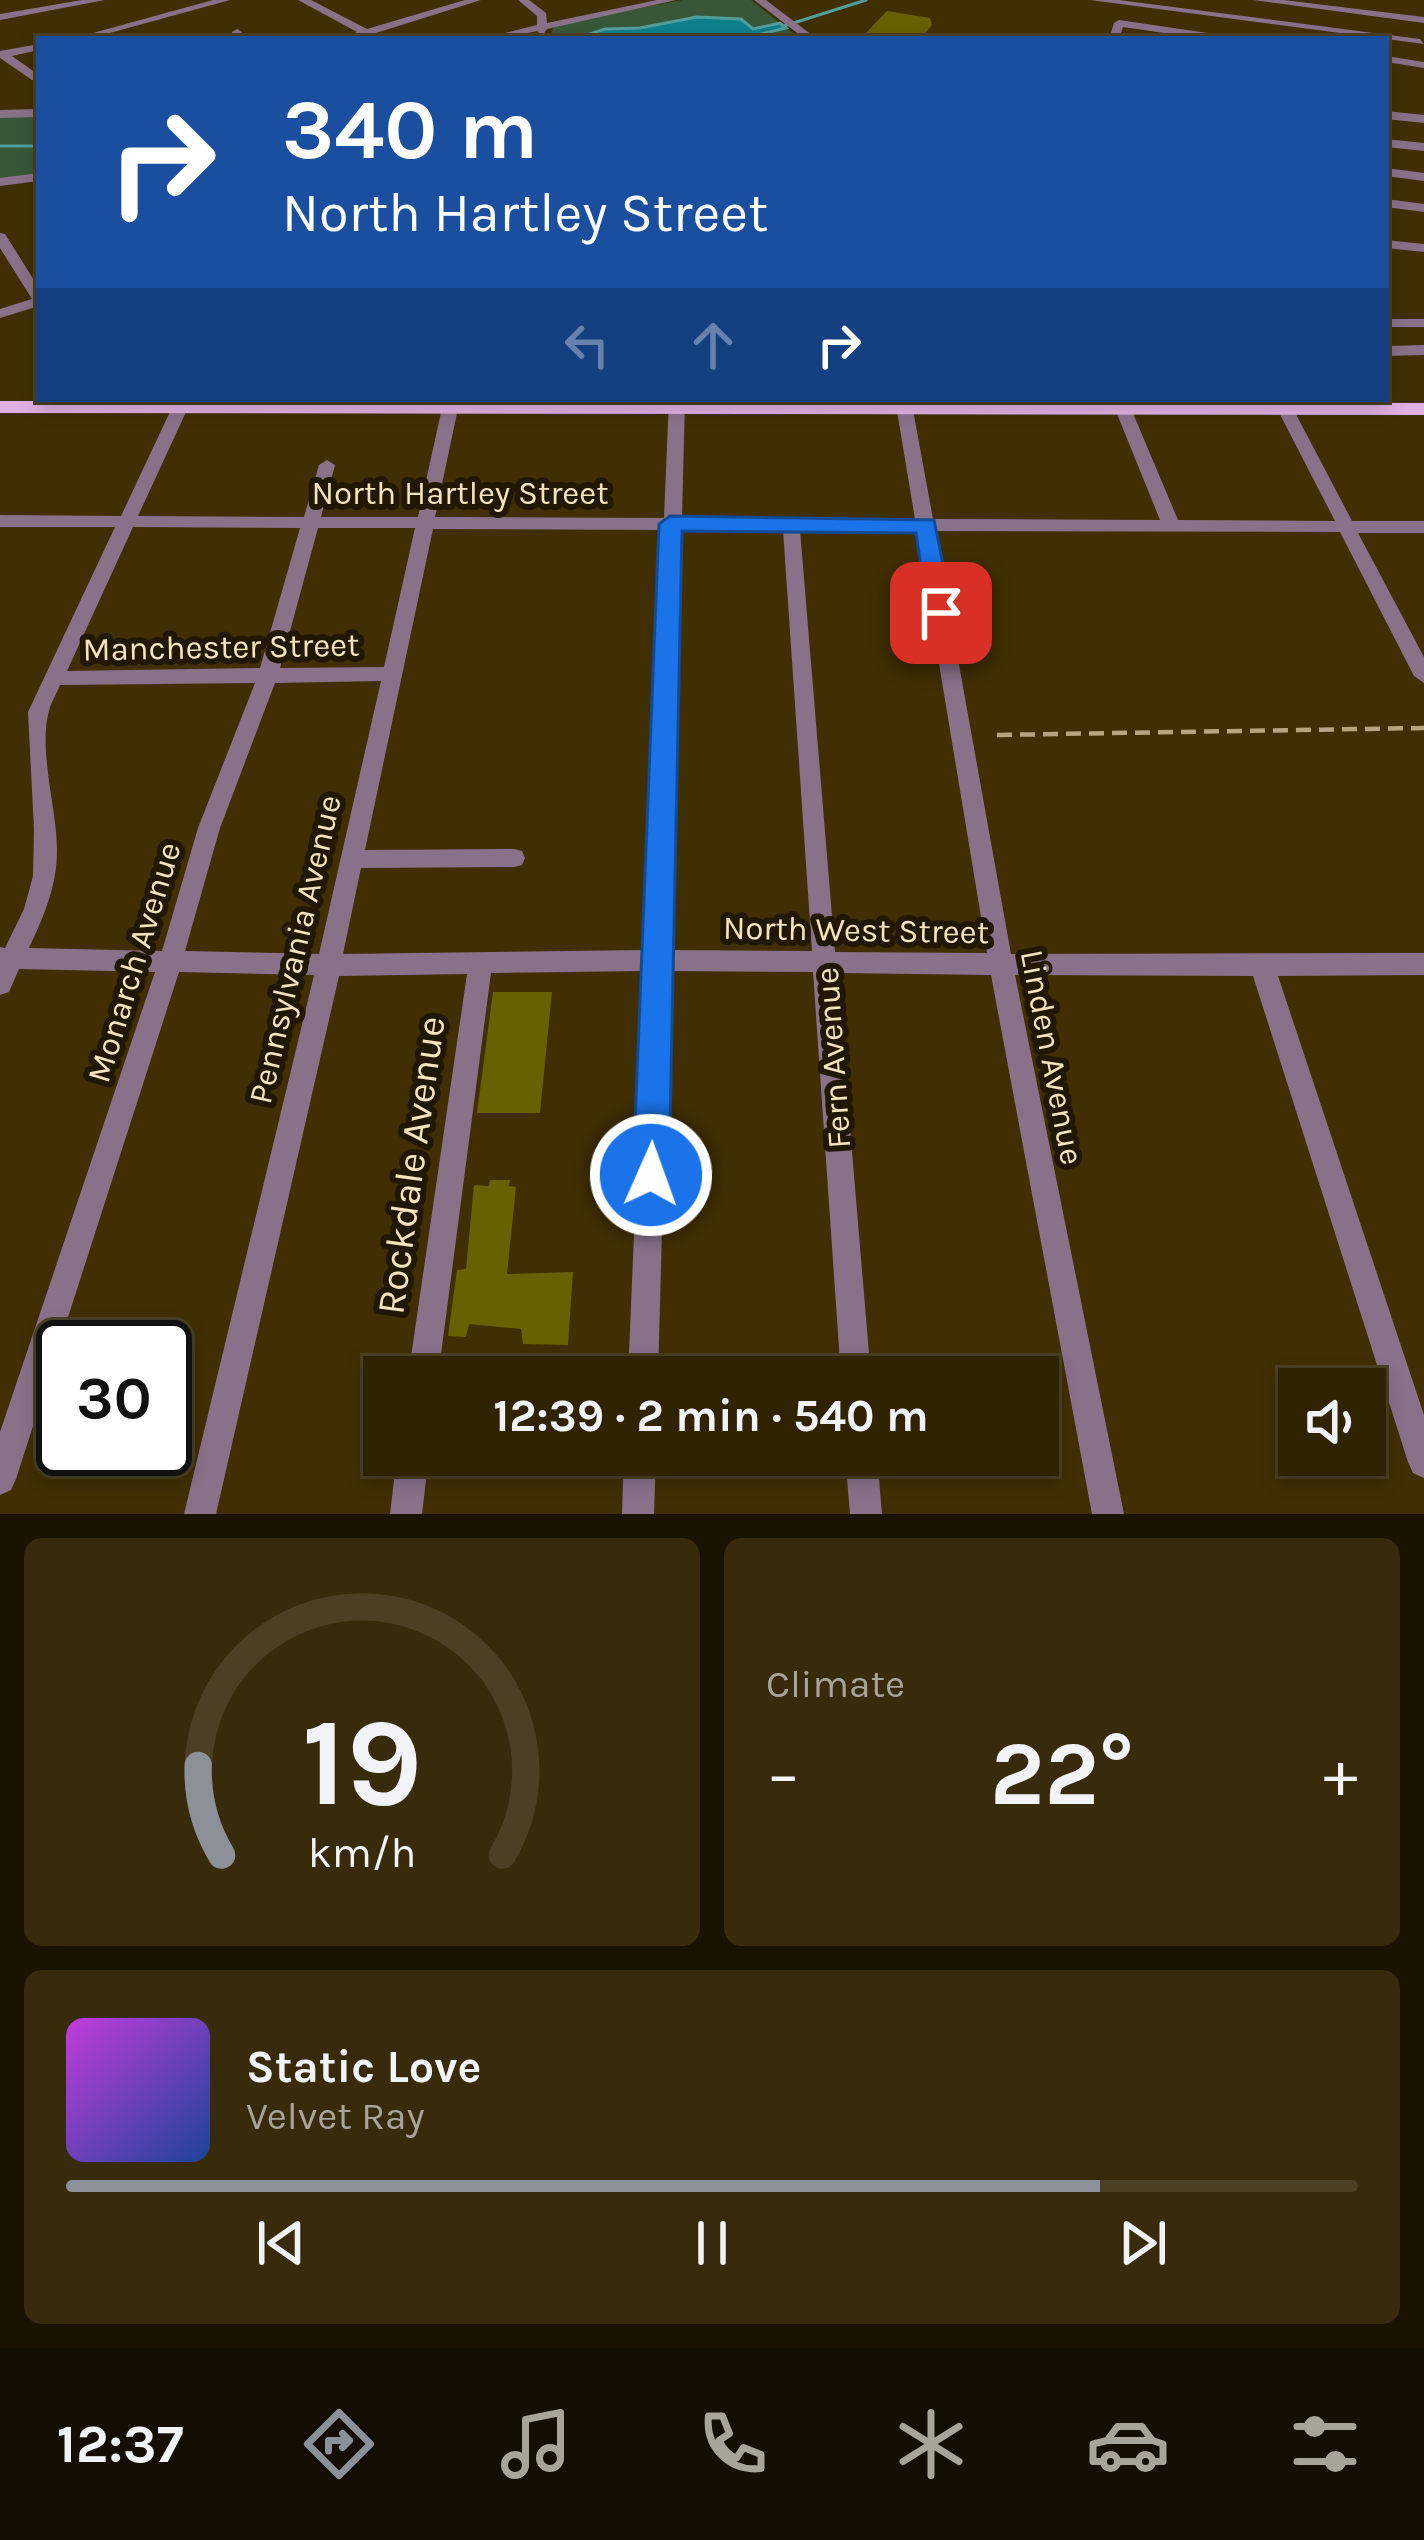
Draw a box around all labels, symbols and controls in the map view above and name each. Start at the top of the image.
text: 340 m [282,81,538,179]
icon: right [84,84,240,240]
text: North Hartley Street [282,181,768,245]
icon: left [554,312,620,378]
icon: ahead [680,312,746,378]
icon: right [806,312,872,378]
street label: North Hartley Street [311,474,609,512]
pin [890,562,992,664]
icon: arrive [908,580,974,646]
street label: Manchester Street [82,626,360,668]
street label: Pennsylvania Avenue [241,791,349,1107]
street label: Monarch Avenue [79,837,189,1087]
street label: North West Street [723,909,989,951]
street label: Linden Avenue [1013,947,1091,1168]
street label: Fern Avenue [808,966,858,1150]
street label: Rockdale Avenue [367,1013,455,1317]
position arrow [588,1112,714,1238]
speed limit sign: 30 [36,1320,192,1476]
map controls [1278,1368,1386,1476]
button: sound [1278,1368,1386,1476]
text: 12:39 · 2 min · 540 m [493,1390,929,1442]
text: Climate [766,1661,905,1707]
text: 19 [302,1690,422,1835]
text: 22° [990,1721,1134,1827]
text: − [766,1735,801,1813]
text: + [1323,1735,1358,1813]
text: km/h [308,1828,416,1878]
text: Static Love [246,2041,481,2093]
text: Velvet Ray [246,2093,425,2139]
icon: previous [248,2210,314,2276]
icon: pause [679,2210,745,2276]
icon: next [1110,2210,1176,2276]
icon: directions [297,2402,381,2486]
icon: music [494,2402,578,2486]
icon: phone [691,2402,775,2486]
icon: climate [889,2402,973,2486]
icon: car [1086,2402,1170,2486]
icon: filters [1283,2402,1367,2486]
text: 12:37 [57,2412,184,2476]

